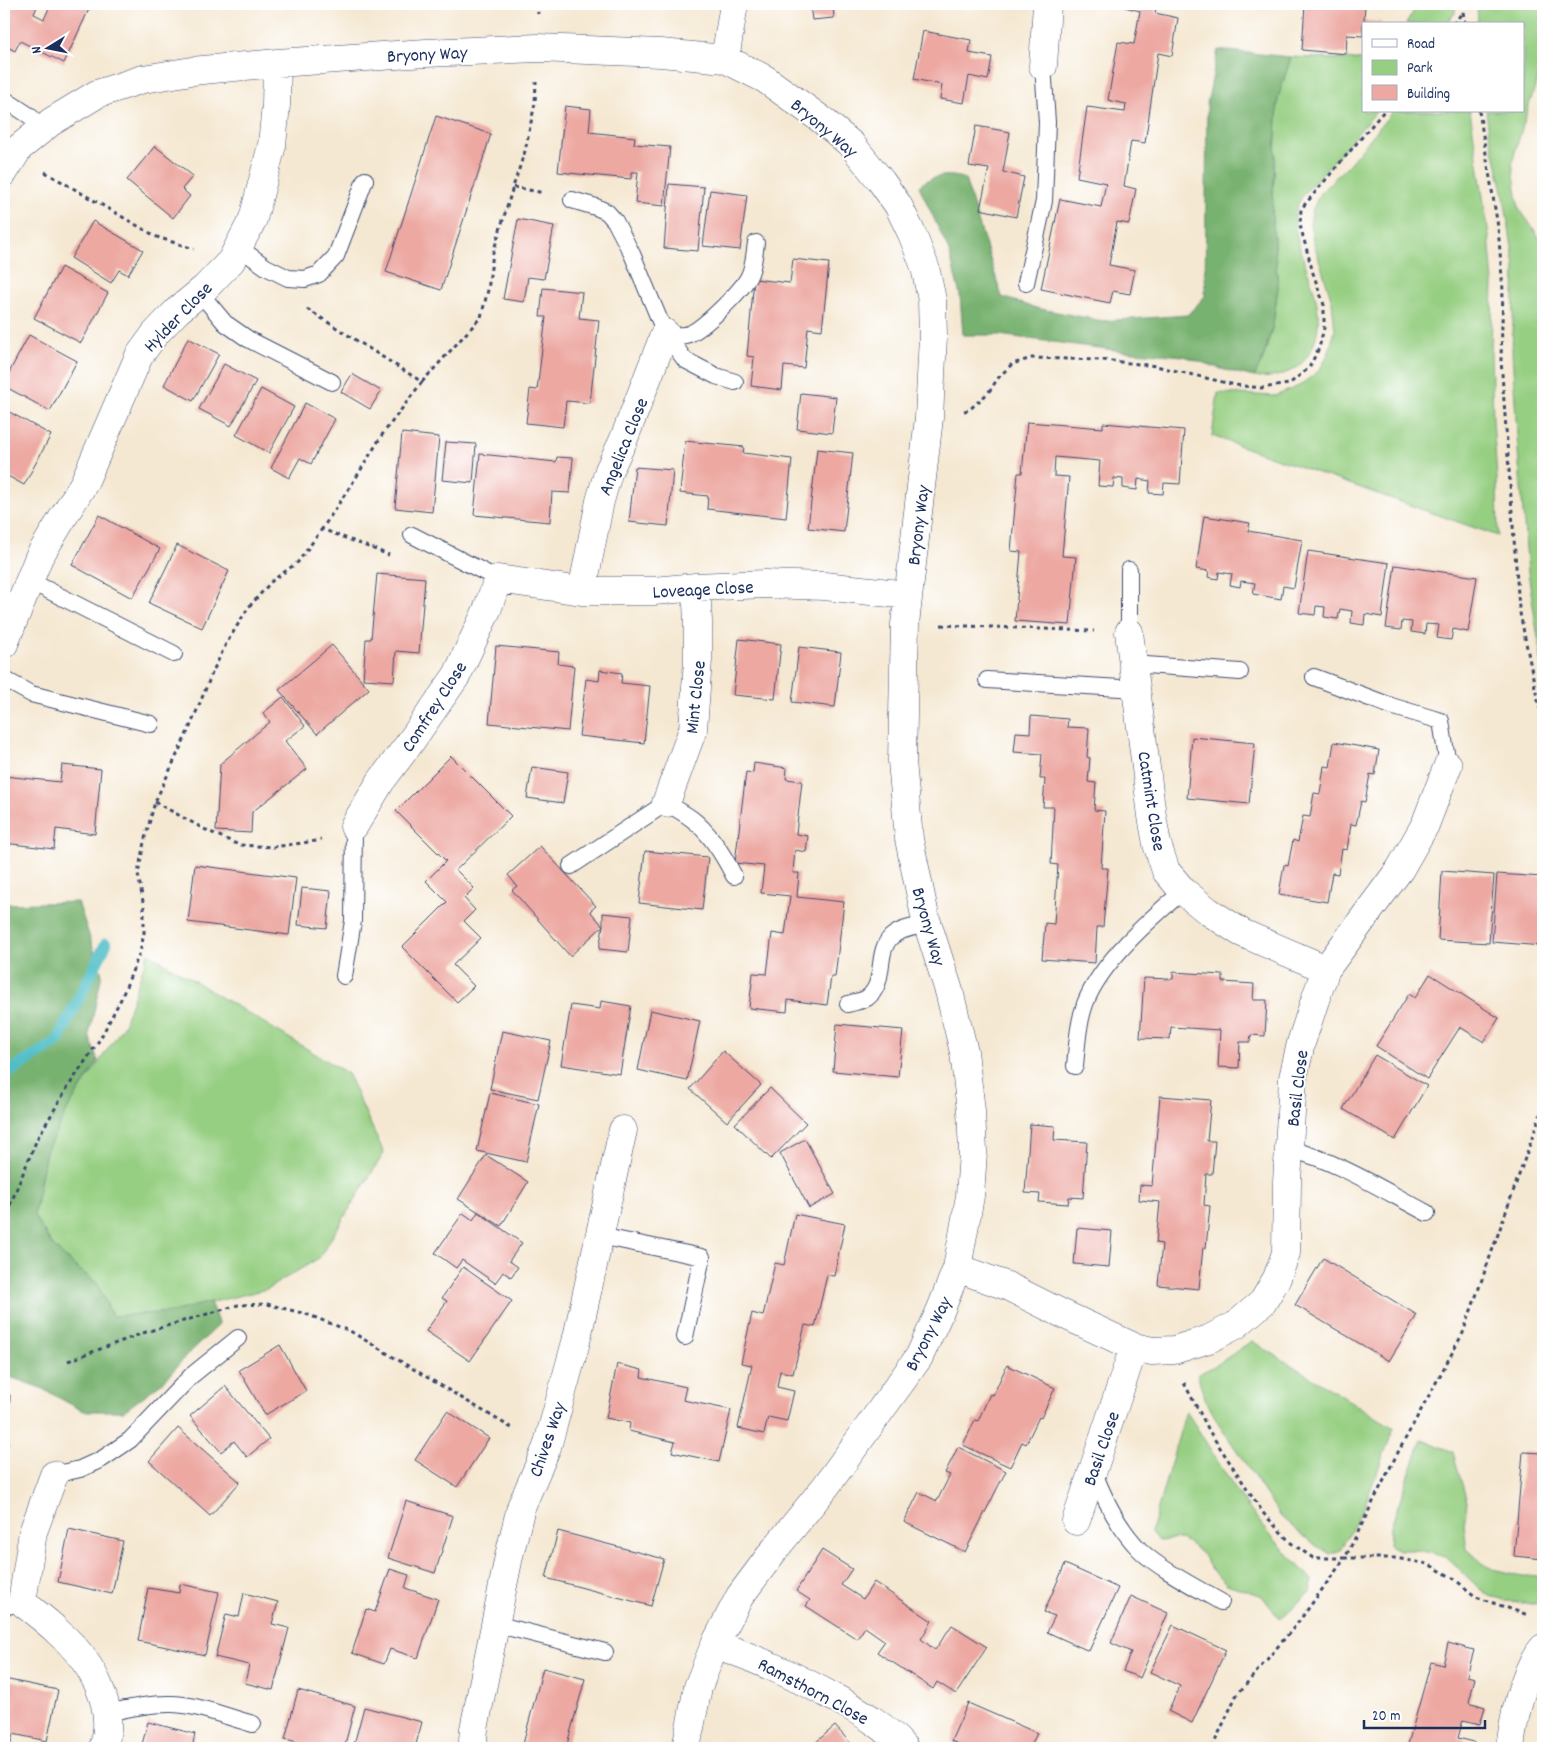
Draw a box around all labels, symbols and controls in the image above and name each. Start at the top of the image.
north arrow [22,22,72,72]
legend [1362,22,1524,112]
text: Road [1407,34,1435,56]
street label: Bryony Way [386,41,468,72]
text: N [27,45,48,55]
text: Park [1407,58,1433,80]
text: Building [1407,84,1450,106]
street label: Bryony Way [783,93,863,166]
street label: Hylder Close [139,277,220,360]
street label: Angelica Close [593,394,657,500]
street label: Bryony Way [902,484,939,567]
street label: Loveage Close [652,575,754,608]
street label: Comfrey Close [396,657,476,759]
street label: Mint Close [680,659,715,735]
street label: Catmint Close [1128,750,1171,853]
street label: Bryony Way [903,885,951,970]
street label: Basil Close [1281,1049,1318,1128]
street label: Bryony Way [900,1292,961,1377]
street label: Chives Way [524,1399,575,1481]
street label: Basil Close [1078,1408,1129,1490]
street label: Ramsthorn Close [752,1652,873,1734]
scale bar [1364,1697,1486,1729]
text: 20 m [1372,1706,1400,1728]

